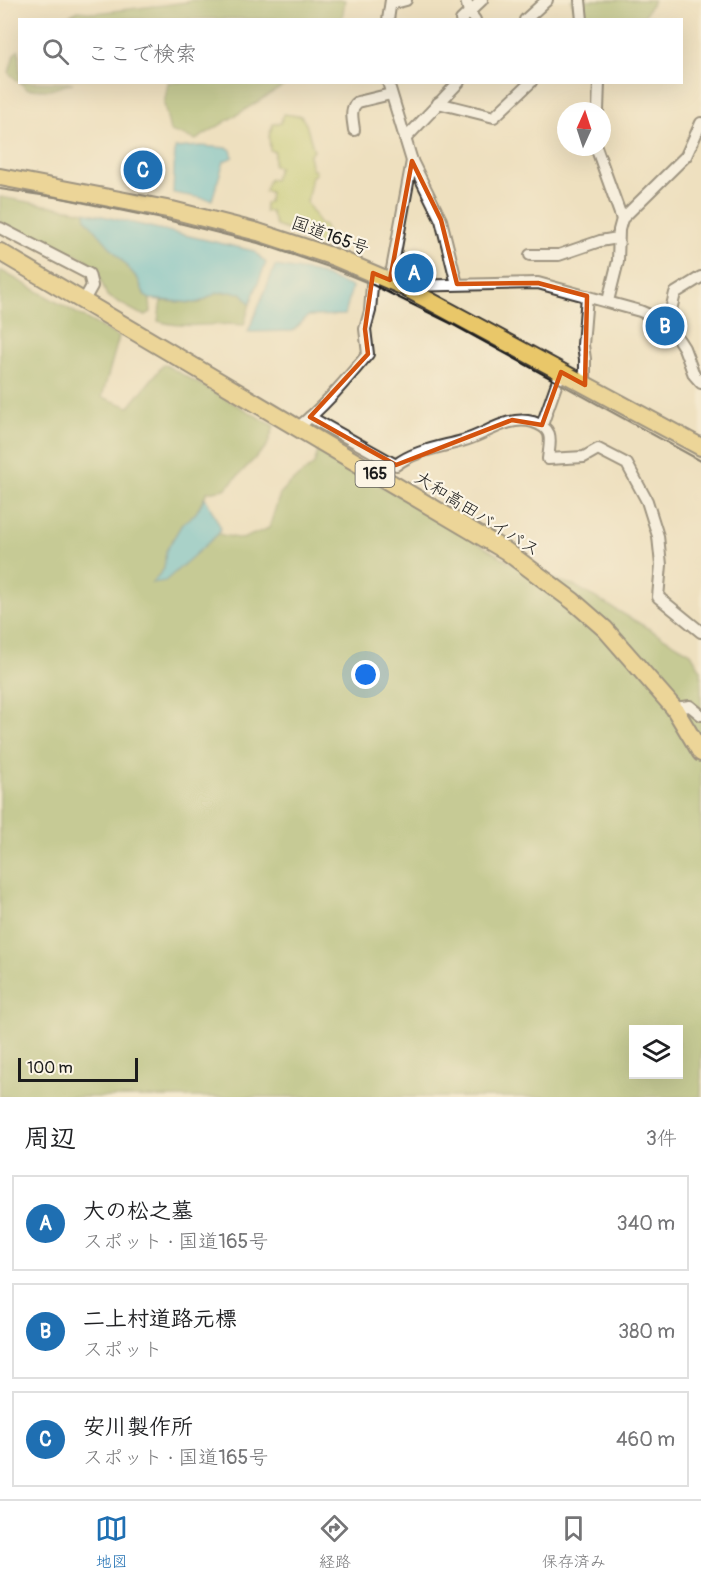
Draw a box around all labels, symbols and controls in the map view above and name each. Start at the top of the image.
search box [18,18,683,84]
icon: search [39,35,72,68]
text: ここで検索 [87,40,197,68]
north arrow [557,102,611,156]
pin: C [124,148,162,192]
street label: 国道165号 [288,211,372,261]
pin: A [394,250,434,296]
pin: B [646,304,684,348]
road number: 165 [356,461,394,487]
street label: 大和高田バイパス [410,466,544,562]
your location [351,660,380,689]
map controls [629,1025,683,1079]
button: layers [629,1025,683,1079]
scale bar [18,1055,138,1082]
text: 100 m [27,1058,73,1078]
text: 周辺 [24,1123,76,1155]
text: 3件 [646,1126,677,1151]
text: 大の松之墓 [83,1197,193,1225]
text: A [39,1211,52,1236]
text: 340 m [616,1211,675,1236]
text: スポット · 国道165号 [83,1229,268,1254]
text: 二上村道路元標 [83,1305,237,1333]
text: B [40,1319,51,1344]
text: 380 m [618,1319,675,1344]
text: スポット [83,1337,163,1362]
text: 安川製作所 [83,1413,193,1441]
text: C [39,1427,52,1452]
text: 460 m [616,1427,675,1452]
text: スポット · 国道165号 [83,1445,268,1470]
tab: 地図 [95,1512,128,1572]
tab: 経路 [318,1512,351,1572]
tab: 保存済み [542,1512,606,1572]

